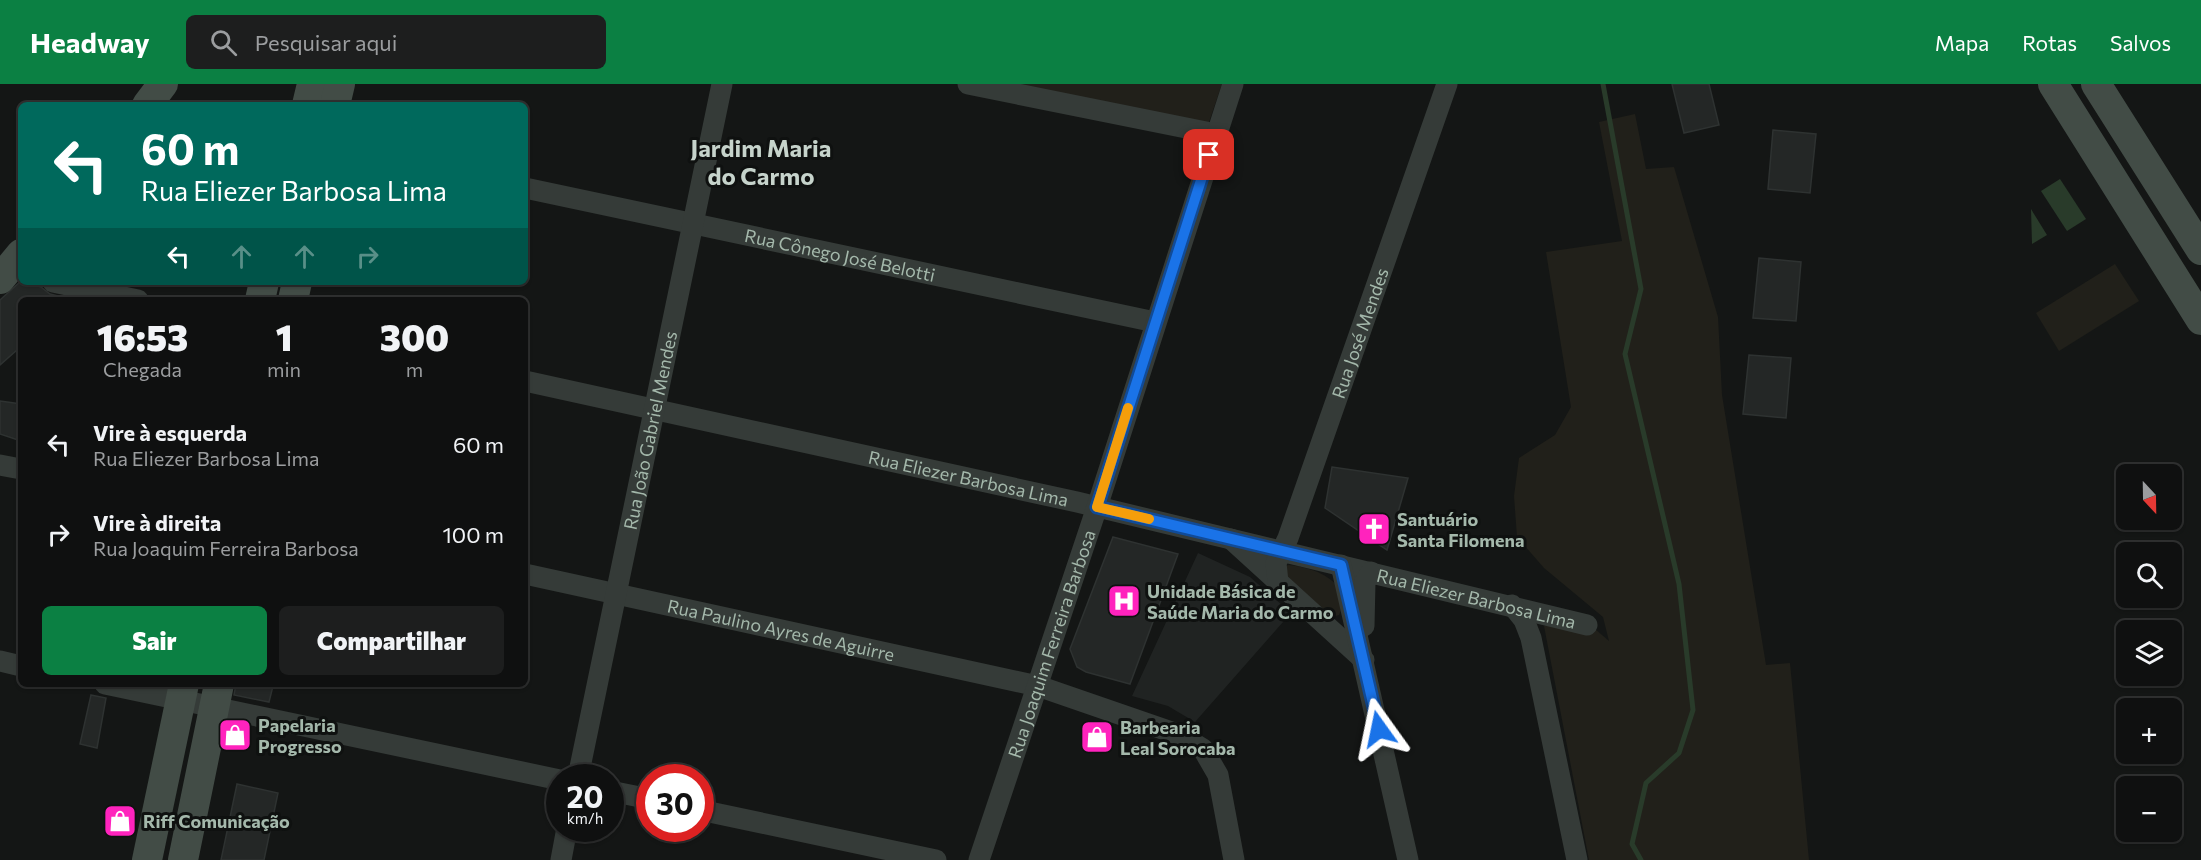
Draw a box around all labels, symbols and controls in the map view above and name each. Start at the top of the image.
search box [186,15,606,69]
text: Headway [30,25,150,59]
icon: search [207,26,240,59]
text: Pesquisar aqui [255,29,397,56]
text: Mapa [1935,30,1989,55]
text: Rotas [2022,30,2077,55]
text: Salvos [2110,30,2171,55]
text: 60 m [141,122,240,174]
icon: left [42,126,120,204]
pin [1183,129,1234,180]
district label: Jardim Maria do Carmo [691,133,831,190]
icon: arrive [1192,138,1225,171]
text: Rua Eliezer Barbosa Lima [141,174,447,207]
street label: Rua Cônego José Belotti [743,224,937,286]
icon: left [162,240,195,273]
icon: ahead [225,240,258,273]
icon: ahead [288,240,321,273]
icon: right [351,240,384,273]
street label: Rua José Mendes [1327,265,1393,401]
text: 16:53 [97,314,188,358]
text: 1 [276,314,292,358]
text: 300 [380,314,449,358]
street label: Rua João Gabriel Mendes [619,329,681,532]
text: Chegada [103,357,182,381]
text: min [267,357,301,381]
text: m [406,357,423,381]
text: Vire à esquerda [93,419,247,446]
icon: left [42,428,75,461]
text: 60 m [453,431,504,458]
text: Rua Eliezer Barbosa Lima [93,446,320,470]
street label: Rua Eliezer Barbosa Lima [866,446,1070,511]
north arrow [2116,464,2182,530]
map controls [2116,464,2182,842]
place label: Santuário Santa Filomena [1397,508,1524,551]
text: Vire à direita [93,509,221,536]
church icon: Santuário Santa Filomena [1356,511,1392,547]
icon: right [42,518,75,551]
text: 100 m [442,521,504,548]
street label: Rua Joaquim Ferreira Barbosa [1003,527,1100,761]
text: Rua Joaquim Ferreira Barbosa [93,536,359,560]
button: search [2116,542,2182,608]
street label: Rua Eliezer Barbosa Lima [1375,564,1578,633]
place label: Unidade Básica de Saúde Maria do Carmo [1147,580,1334,623]
hospital icon: Unidade Básica de Saúde Maria do Carmo [1106,583,1142,619]
street label: Rua Paulino Ayres de Aguirre [665,594,897,665]
button: Sair [42,606,267,675]
button: Compartilhar [279,606,504,675]
button: layers [2116,620,2182,686]
position arrow [1347,697,1411,761]
button: + [2116,698,2182,764]
place label: Papelaria Progresso [258,714,342,757]
place label: Barbearia Leal Sorocaba [1120,716,1236,759]
shop icon: Papelaria Progresso [217,717,253,753]
shop icon: Barbearia Leal Sorocaba [1079,719,1115,755]
speed limit sign: 30 [636,764,714,842]
button: − [2116,776,2182,842]
text: 20 [567,777,603,814]
shop icon: Riff Comunicação [102,803,138,839]
text: km/h [567,809,603,827]
place label: Riff Comunicação [143,810,290,832]

